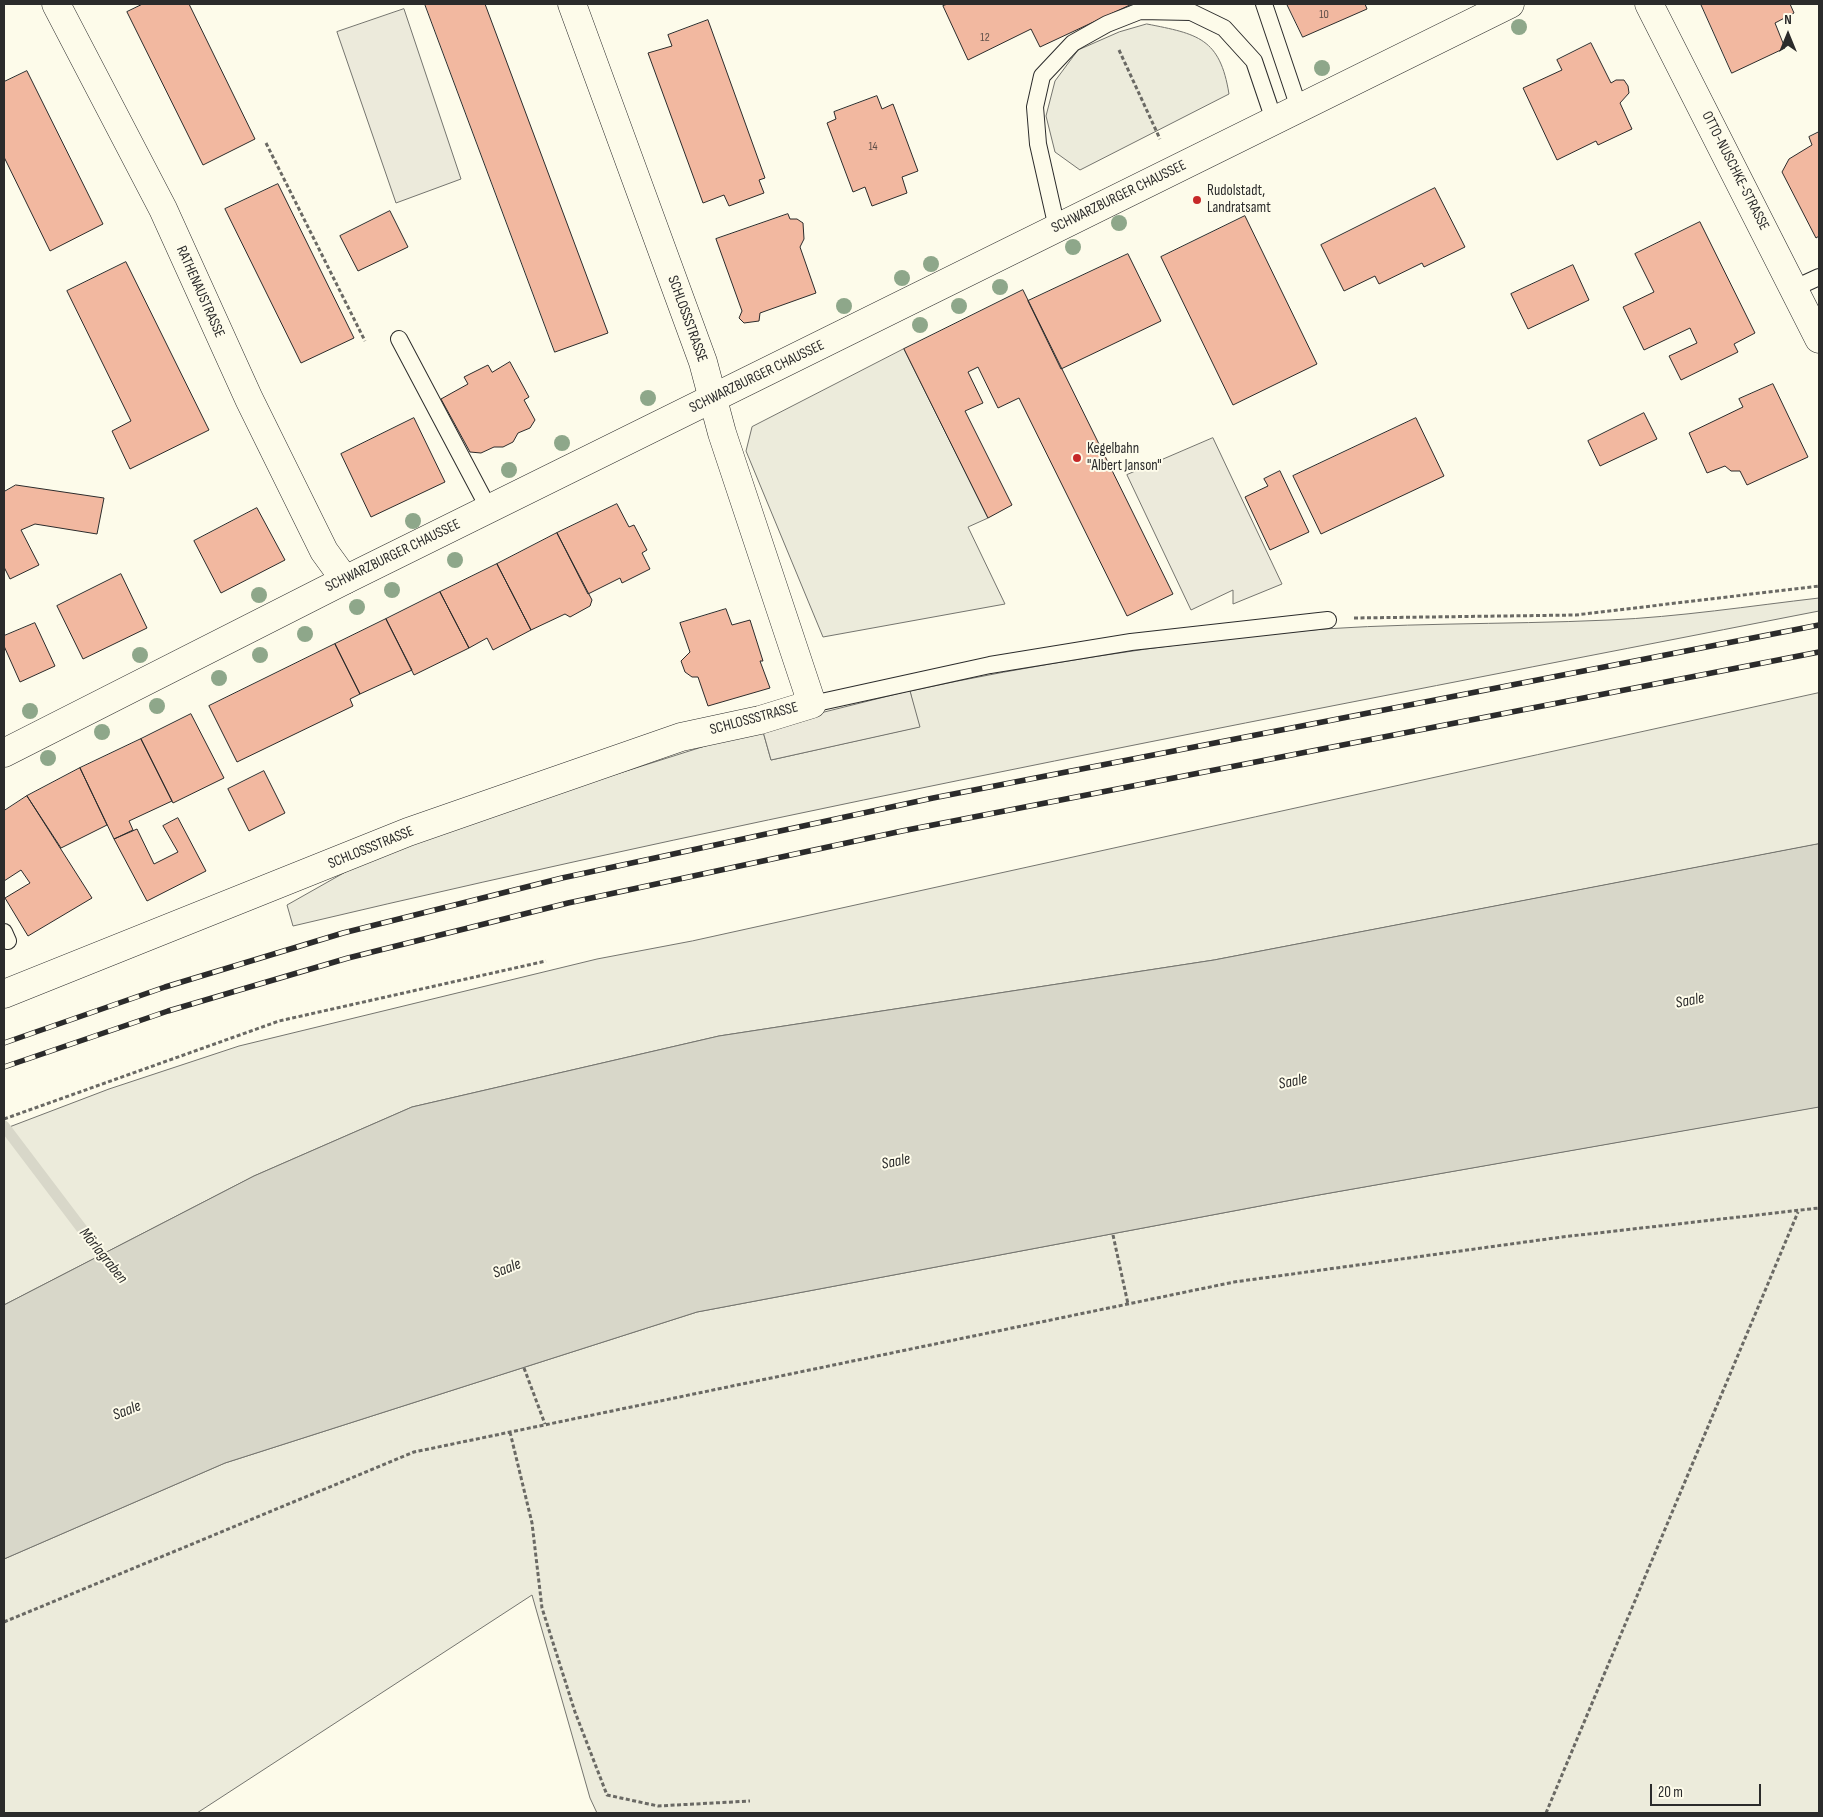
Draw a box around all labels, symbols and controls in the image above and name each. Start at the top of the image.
house number: 10 [1319,8,1329,22]
north arrow [1763,10,1813,60]
text: N [1784,11,1792,28]
house number: 12 [980,31,990,45]
street label: OTTO-NUSCHKE-STRASSE [1697,109,1773,233]
house number: 14 [868,140,878,154]
street label: SCHWARZBURGER CHAUSSEE [1049,157,1189,237]
place label: Rudolstadt, Landratsamt [1207,182,1271,217]
marker: Rudolstadt, Landratsamt [1191,194,1203,206]
street label: RATHENAUSTRASSE [172,243,228,341]
street label: SCHLOSSSTRASSE [663,273,711,365]
street label: SCHWARZBURGER CHAUSSEE [687,337,827,417]
place label: Kegelbahn "Albert Janson" [1087,440,1162,475]
marker: Kegelbahn "Albert Janson" [1071,452,1083,464]
street label: SCHWARZBURGER CHAUSSEE [323,516,463,596]
street label: SCHLOSSSTRASSE [708,699,800,739]
street label: SCHLOSSSTRASSE [326,823,416,873]
water label: Saale [1674,989,1706,1013]
water label: Saale [1277,1070,1309,1094]
water label: Saale [880,1150,912,1174]
water label: Mörlagraben [75,1224,131,1288]
water label: Saale [490,1255,524,1283]
water label: Saale [110,1397,144,1425]
scale bar [1653,1774,1764,1806]
text: 20 m [1658,1783,1683,1802]

